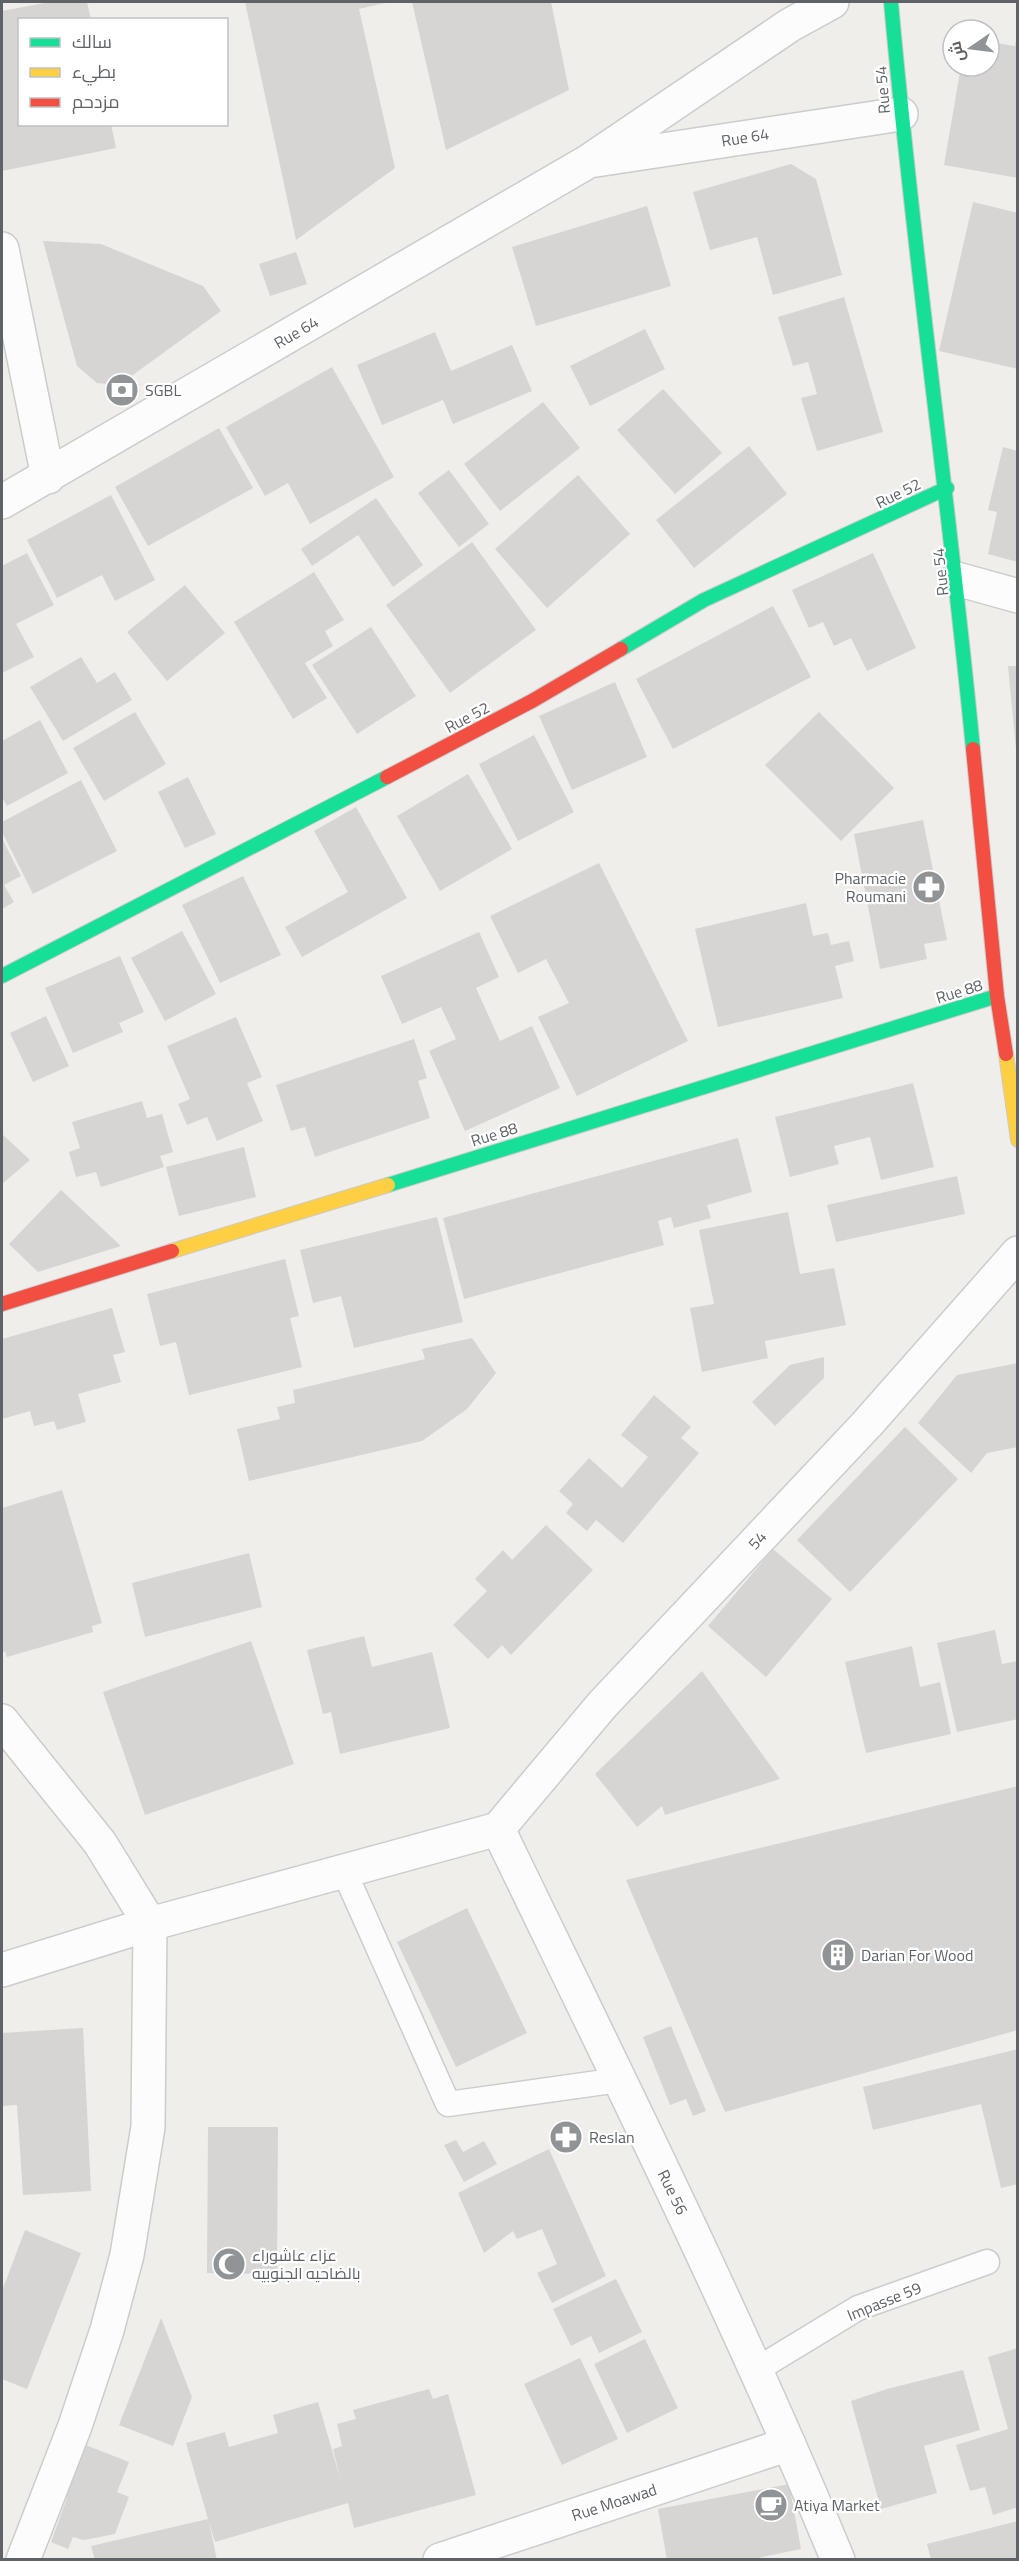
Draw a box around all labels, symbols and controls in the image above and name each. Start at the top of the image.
legend [18,18,228,126]
north arrow [941,18,1001,78]
text: سالك [72,28,112,55]
text: ش [942,39,971,64]
text: بطيء [72,58,116,86]
street label: Rue 54 [868,65,896,115]
text: مزدحم [72,88,120,115]
street label: Rue 64 [720,121,771,153]
street label: Rue 64 [269,310,323,354]
bank icon: SGBL [104,372,140,408]
place label: SGBL [145,378,181,402]
street label: Rue 52 [871,472,925,514]
street label: Rue 54 [926,547,954,597]
street label: Rue 52 [440,695,494,739]
place label: Pharmacie Roumani [834,866,906,908]
pharmacy icon: Pharmacie Roumani [911,869,947,905]
street label: Rue 88 [933,973,985,1009]
street label: Rue 88 [468,1116,520,1152]
street label: 54 [742,1525,772,1555]
building icon: Darian For Wood [820,1937,856,1973]
place label: Darian For Wood [861,1943,973,1967]
pharmacy icon: Reslan [548,2119,584,2155]
place label: Reslan [589,2125,635,2149]
street label: Rue 56 [652,2165,694,2219]
place label: عزاء عاشوراء بالضاحيه الجنوبيه [252,2243,361,2285]
mosque icon: عزاء عاشوراء بالضاحيه الجنوبيه [211,2246,247,2282]
street label: Impasse 59 [843,2275,925,2327]
street label: Rue Moawad [568,2477,660,2527]
cafe icon: Atiya Market [753,2487,789,2523]
place label: Atiya Market [794,2493,880,2517]

